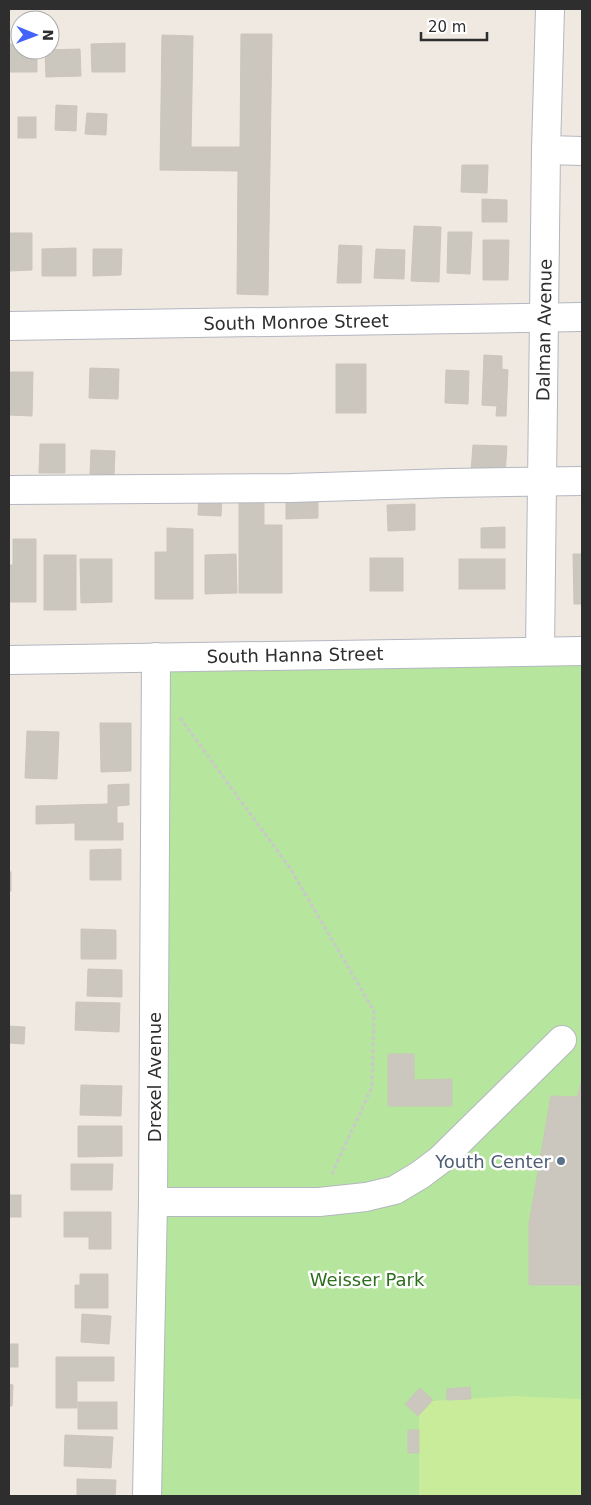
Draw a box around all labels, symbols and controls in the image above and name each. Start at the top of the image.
north arrow [10,10,60,60]
scale bar [421,10,487,42]
text: 20 m [428,18,466,36]
text: N [40,29,56,41]
street label: Dalman Avenue [532,259,556,401]
street label: South Monroe Street [203,310,389,334]
street label: South Hanna Street [206,643,384,667]
street label: Drexel Avenue [144,1012,165,1142]
place label: Youth Center [434,1151,552,1172]
marker: Youth Center [555,1155,567,1167]
park label: Weisser Park [310,1269,425,1290]

